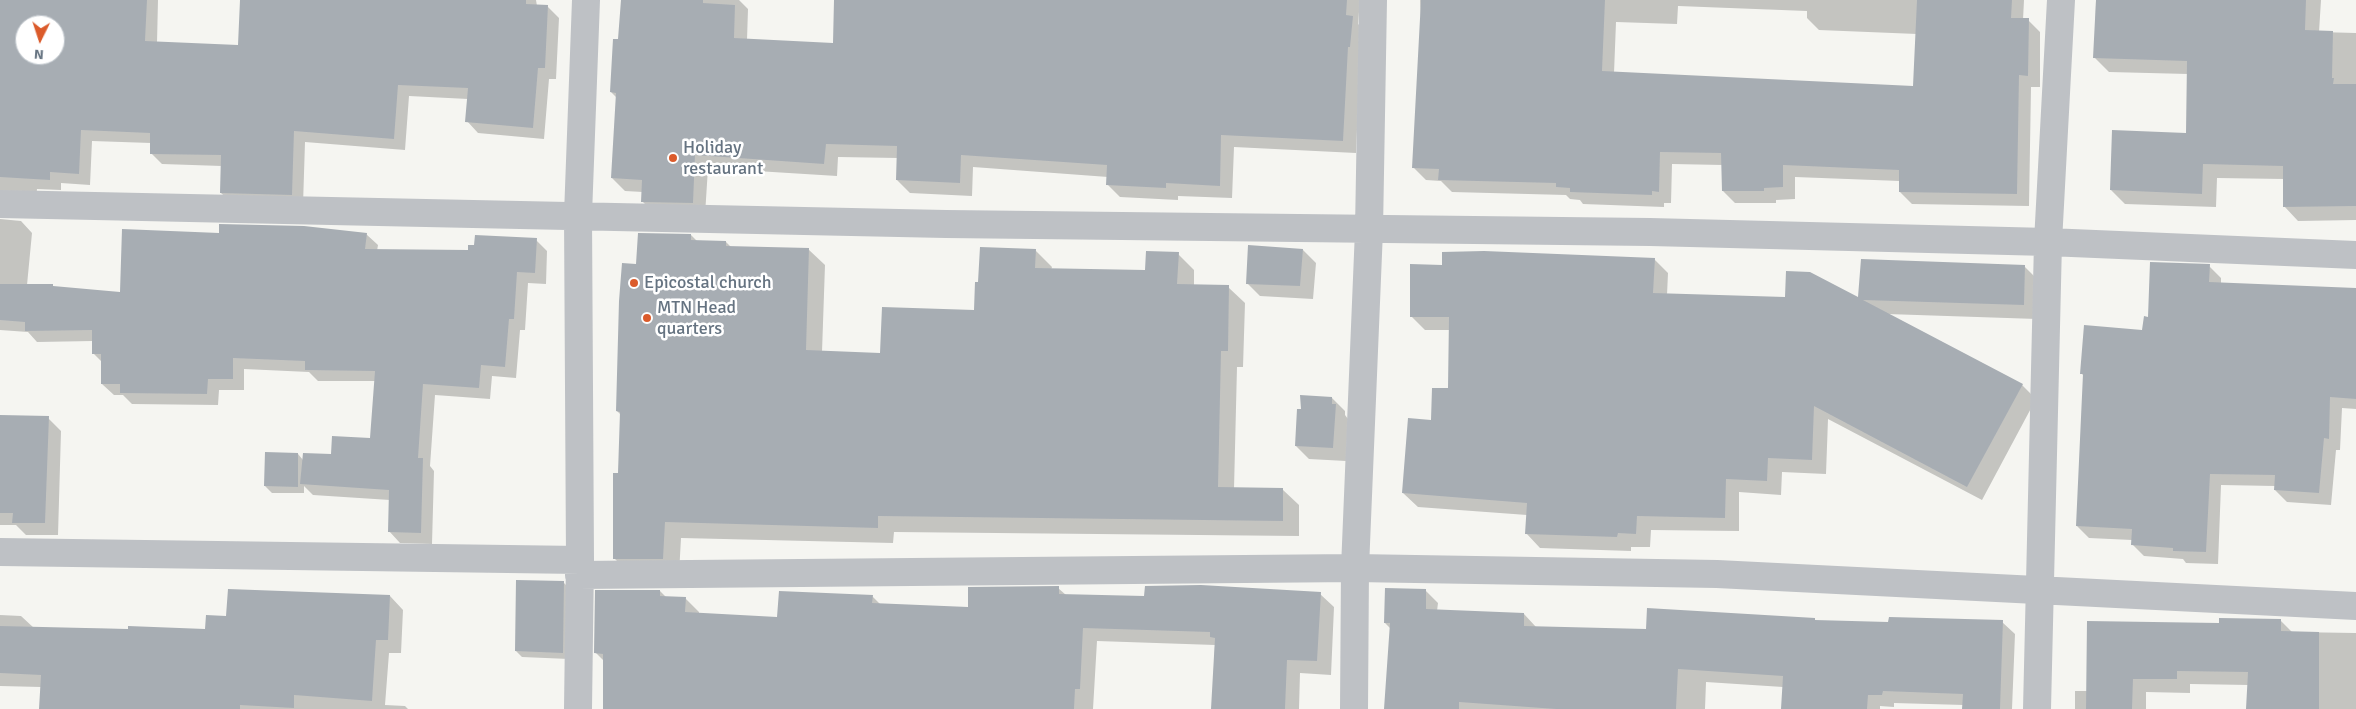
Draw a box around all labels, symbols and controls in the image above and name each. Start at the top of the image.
north arrow [15,15,65,65]
text: N [34,46,44,63]
place label: Holiday restaurant [683,137,763,180]
marker: Holiday restaurant [667,152,679,164]
place label: Epicostal church [644,272,772,294]
marker: Epicostal church [628,277,640,289]
place label: MTN Head quarters [657,297,736,340]
marker: MTN Head quarters [641,312,653,324]

